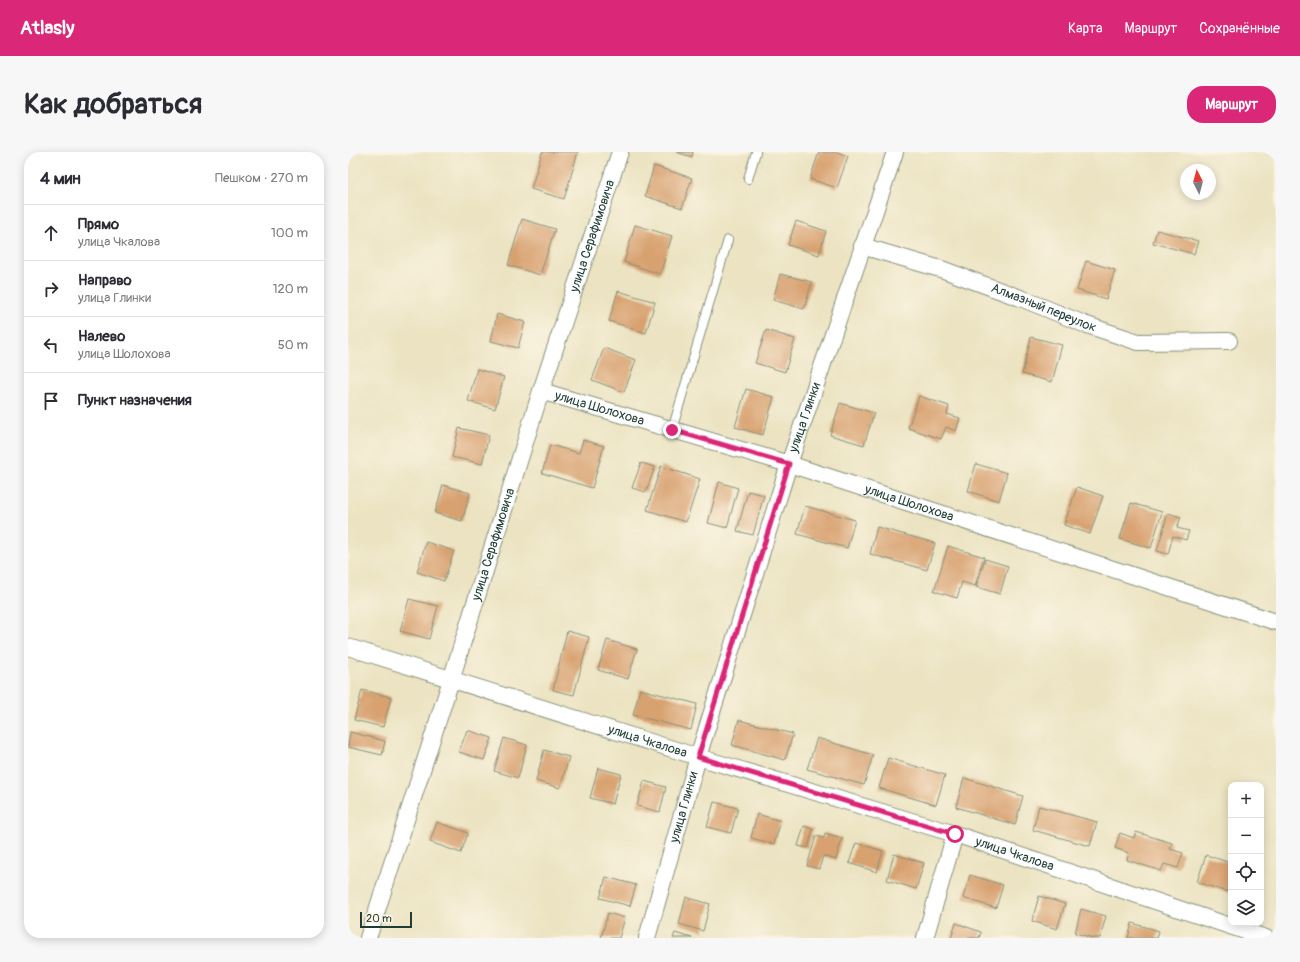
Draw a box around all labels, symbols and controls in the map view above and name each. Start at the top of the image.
text: Atlasly [20,16,74,40]
text: Карта [1068,20,1103,37]
text: Маршрут [1125,20,1177,37]
text: Сохранённые [1199,20,1280,37]
button: Маршрут [1187,86,1276,123]
text: Как добраться [24,87,202,122]
north arrow [1180,164,1216,200]
text: 4 мин [40,168,81,189]
text: Пешком · 270 m [215,170,308,186]
street label: улица Серафимовича [566,178,618,295]
text: Прямо [78,215,119,234]
icon: ahead [40,222,62,244]
text: 100 m [271,225,308,241]
text: улица Чкалова [78,234,160,250]
text: Направо [78,271,132,290]
icon: right [40,278,62,300]
street label: Алмазный переулок [989,280,1099,336]
text: 120 m [272,281,308,297]
text: улица Глинки [78,290,151,306]
text: Налево [78,327,125,346]
icon: left [40,334,62,356]
text: 50 m [278,337,308,353]
text: улица Шолохова [78,346,171,362]
street label: улица Глинки [785,380,824,456]
street label: улица Шолохова [552,387,646,429]
icon: arrive [40,390,62,412]
text: Пункт назначения [78,391,192,410]
route end [663,421,681,439]
street label: улица Шолохова [862,481,956,525]
street label: улица Серафимовича [468,486,518,604]
street label: улица Чкалова [605,721,689,761]
street label: улица Глинки [666,770,702,845]
map controls [1228,782,1264,926]
button: + [1228,782,1264,818]
button: − [1228,818,1264,854]
route start [946,825,964,843]
street label: улица Чкалова [972,833,1056,875]
button: locate [1228,854,1264,890]
button: layers [1228,890,1264,926]
scale bar [360,910,412,929]
text: 20 m [366,912,392,925]

